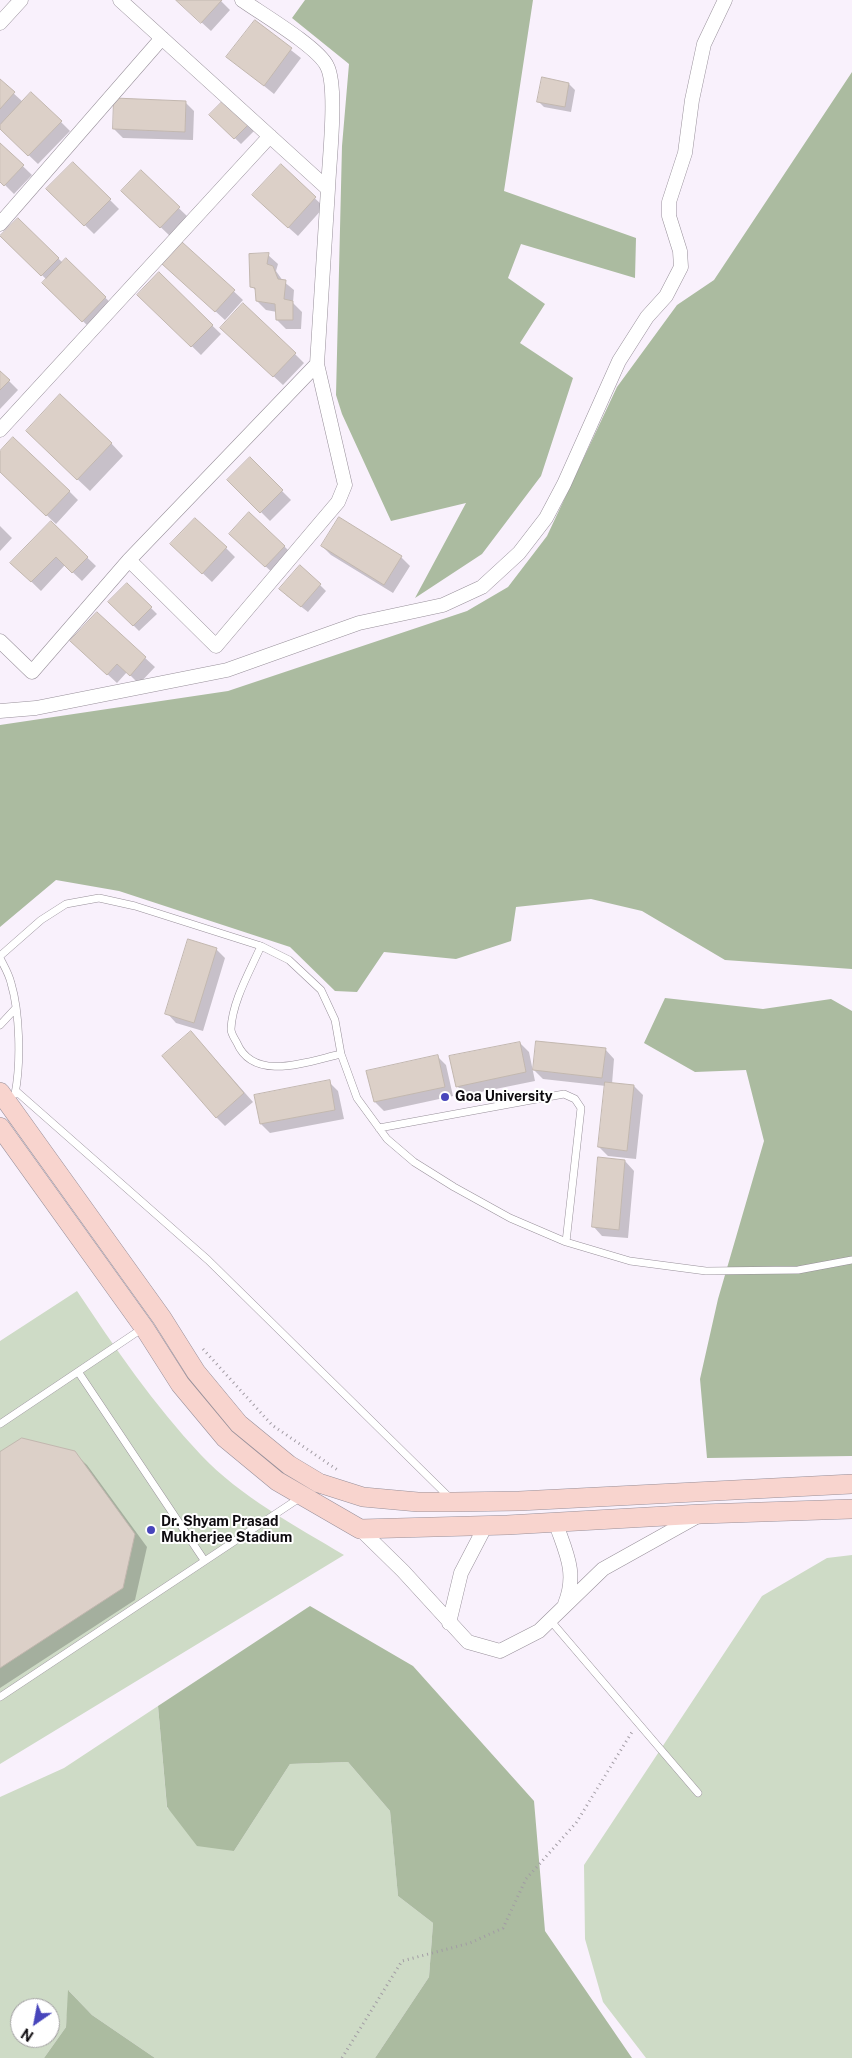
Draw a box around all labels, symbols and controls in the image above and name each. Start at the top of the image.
place label: Goa University [455,1089,553,1105]
marker: Goa University [439,1091,451,1103]
place label: Dr. Shyam Prasad Mukherjee Stadium [161,1514,292,1546]
marker: Dr. Shyam Prasad Mukherjee Stadium [145,1524,157,1536]
north arrow [10,1998,60,2048]
text: N [18,2025,36,2044]

